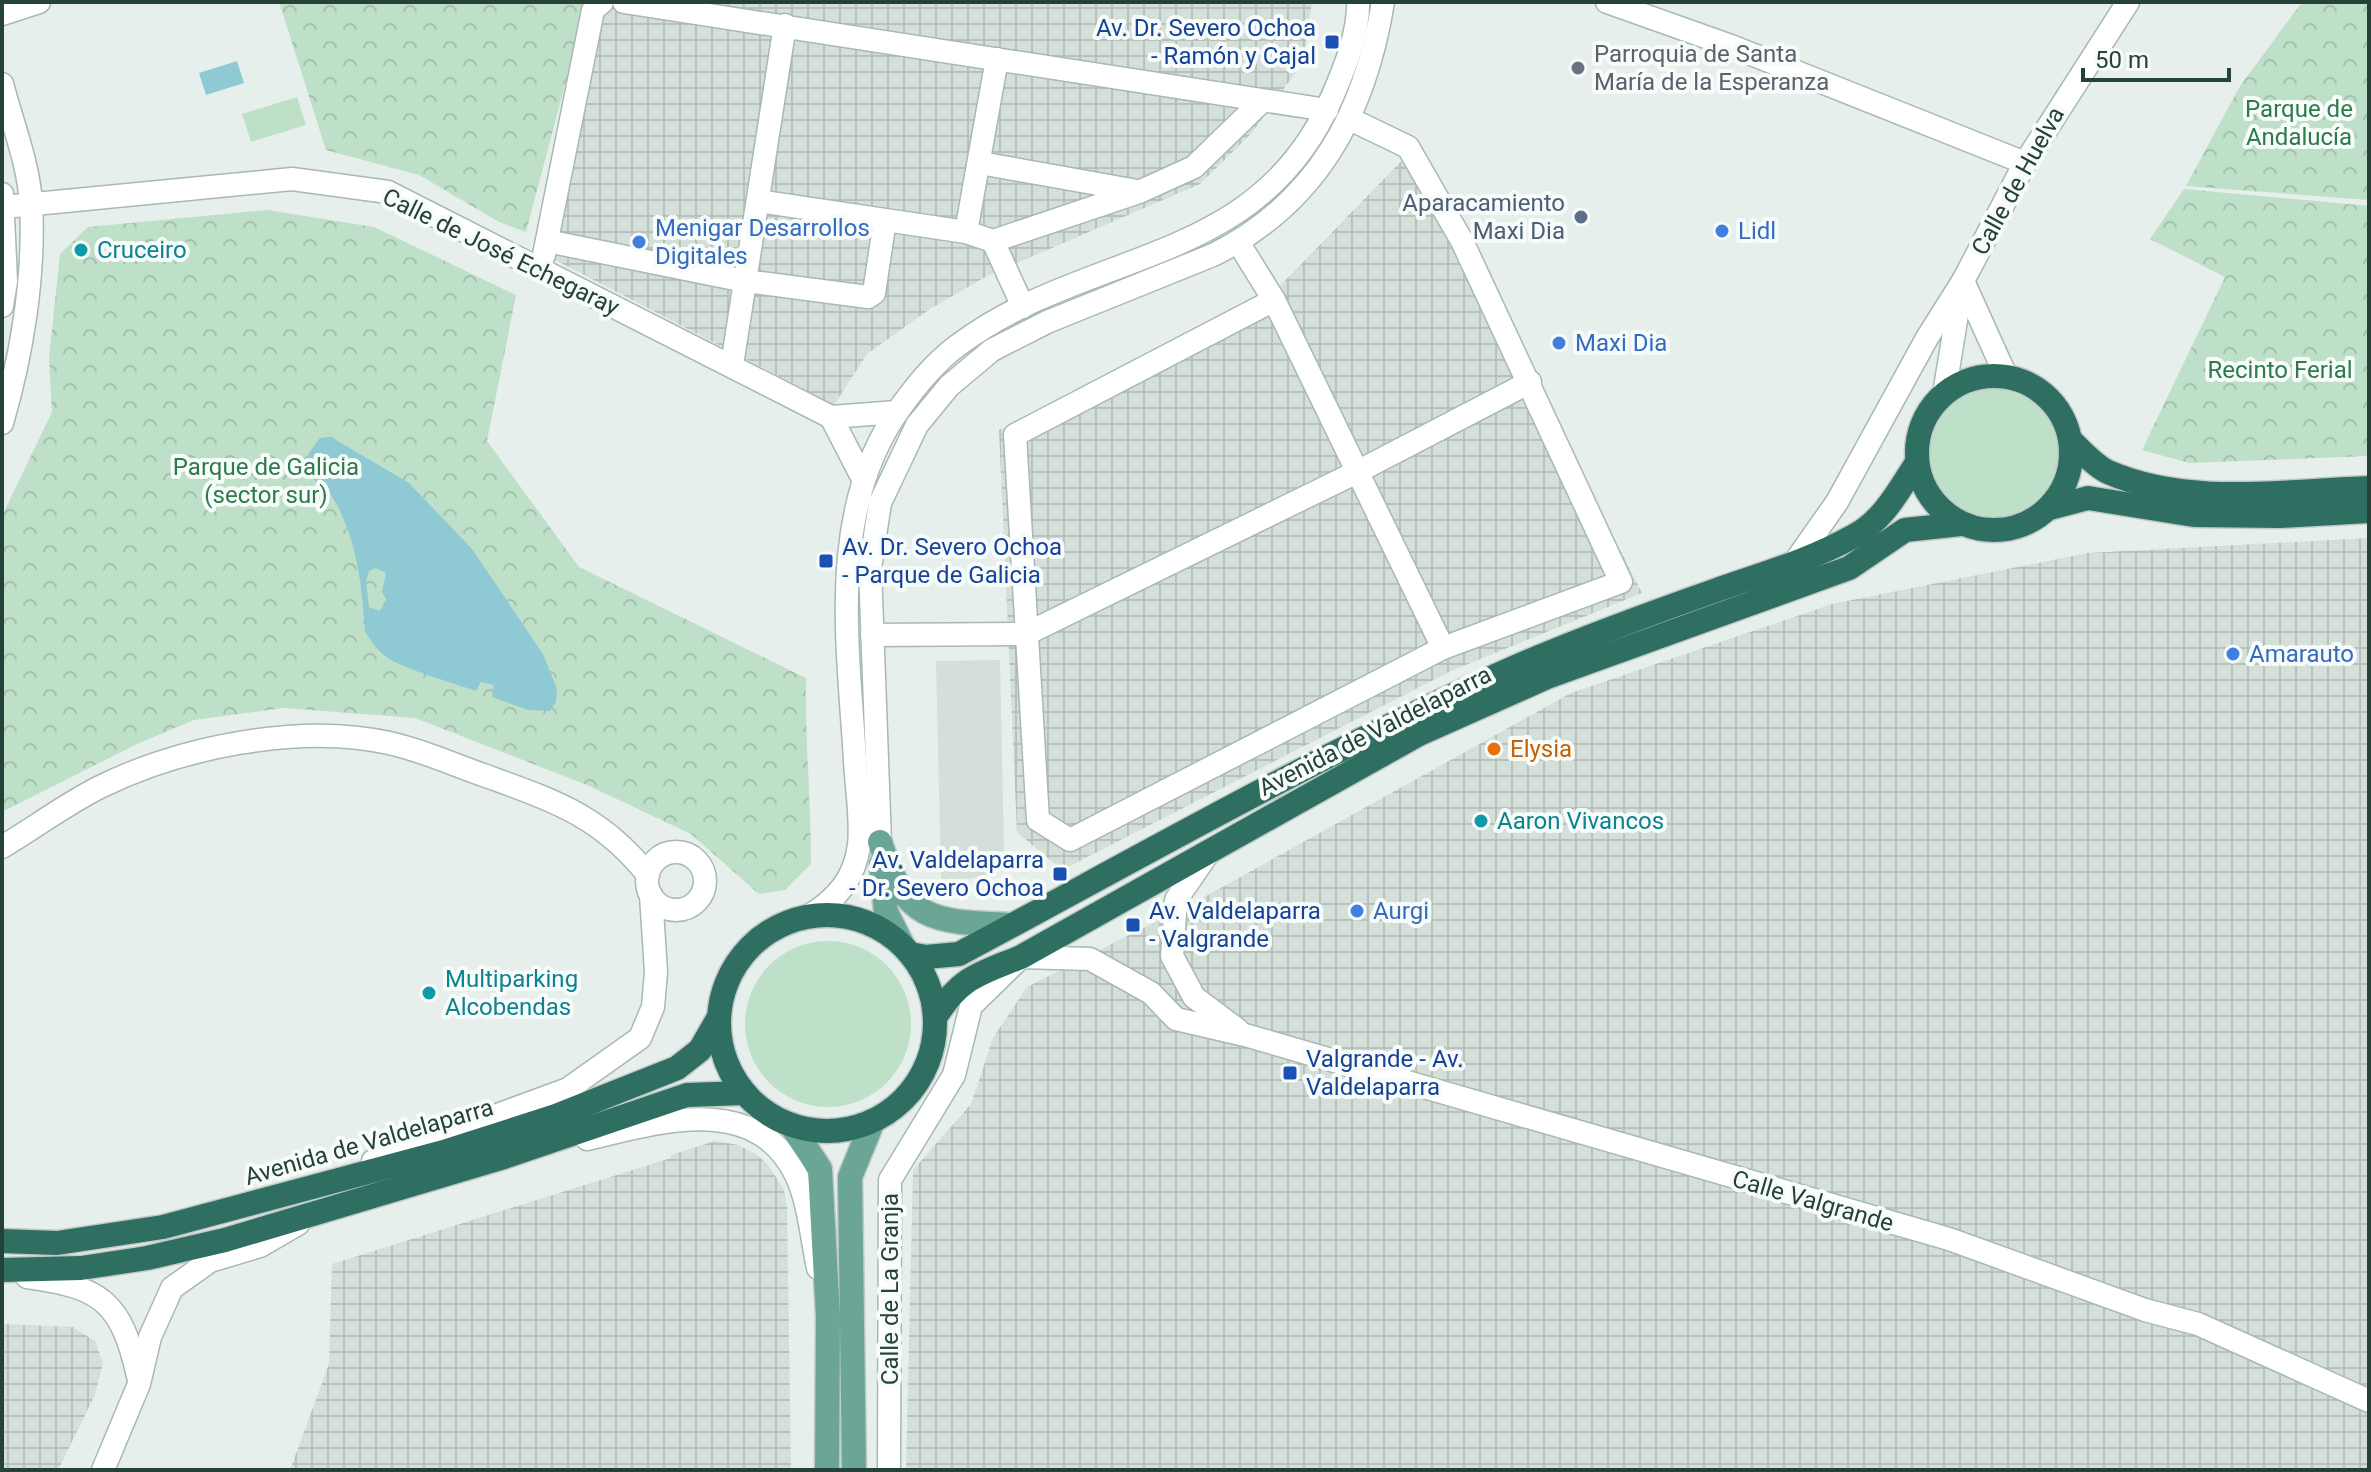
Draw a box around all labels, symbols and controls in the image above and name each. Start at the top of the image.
place label: Av. Dr. Severo Ochoa - Ramón y Cajal [1096,14,1316,70]
scale bar [2083,32,2229,82]
marker: Av. Dr. Severo Ochoa - Ramón y Cajal [1323,33,1341,51]
place label: Parroquia de Santa María de la Esperanza [1594,40,1829,96]
text: 50 m [2095,46,2149,74]
marker: Parroquia de Santa María de la Esperanza [1569,59,1587,77]
park label: Parque de Andalucía [2245,95,2353,151]
street label: Calle de Huelva [1966,102,2070,260]
street label: Calle de José Echegaray [378,183,624,322]
place label: Aparacamiento Maxi Dia [1402,189,1565,245]
marker: Aparacamiento Maxi Dia [1572,208,1590,226]
place label: Menigar Desarrollos Digitales [655,214,870,270]
place label: Lidl [1738,217,1776,245]
marker: Lidl [1713,222,1731,240]
marker: Menigar Desarrollos Digitales [630,233,648,251]
place label: Cruceiro [97,236,187,264]
marker: Cruceiro [72,241,90,259]
place label: Maxi Dia [1575,329,1667,357]
marker: Maxi Dia [1550,334,1568,352]
park label: Recinto Ferial [2207,356,2353,384]
park label: Parque de Galicia (sector sur) [173,453,359,509]
place label: Av. Dr. Severo Ochoa - Parque de Galicia [842,533,1062,589]
marker: Av. Dr. Severo Ochoa - Parque de Galicia [817,552,835,570]
place label: Amarauto [2249,640,2354,668]
marker: Amarauto [2224,645,2242,663]
street label: Avenida de Valdelaparra [1254,660,1496,802]
place label: Elysia [1510,735,1572,763]
marker: Elysia [1485,740,1503,758]
place label: Aaron Vivancos [1497,807,1664,835]
marker: Aaron Vivancos [1472,812,1490,830]
place label: Av. Valdelaparra - Dr. Severo Ochoa [849,846,1044,902]
marker: Av. Valdelaparra - Dr. Severo Ochoa [1051,865,1069,883]
place label: Av. Valdelaparra - Valgrande [1149,897,1321,953]
place label: Aurgi [1373,897,1429,925]
marker: Aurgi [1348,902,1366,920]
marker: Av. Valdelaparra - Valgrande [1124,916,1142,934]
place label: Multiparking Alcobendas [445,965,578,1021]
marker: Multiparking Alcobendas [420,984,438,1002]
place label: Valgrande - Av. Valdelaparra [1306,1045,1464,1101]
marker: Valgrande - Av. Valdelaparra [1281,1064,1299,1082]
street label: Avenida de Valdelaparra [241,1093,497,1191]
street label: Calle Valgrande [1729,1165,1897,1237]
street label: Calle de La Granja [876,1193,904,1385]

